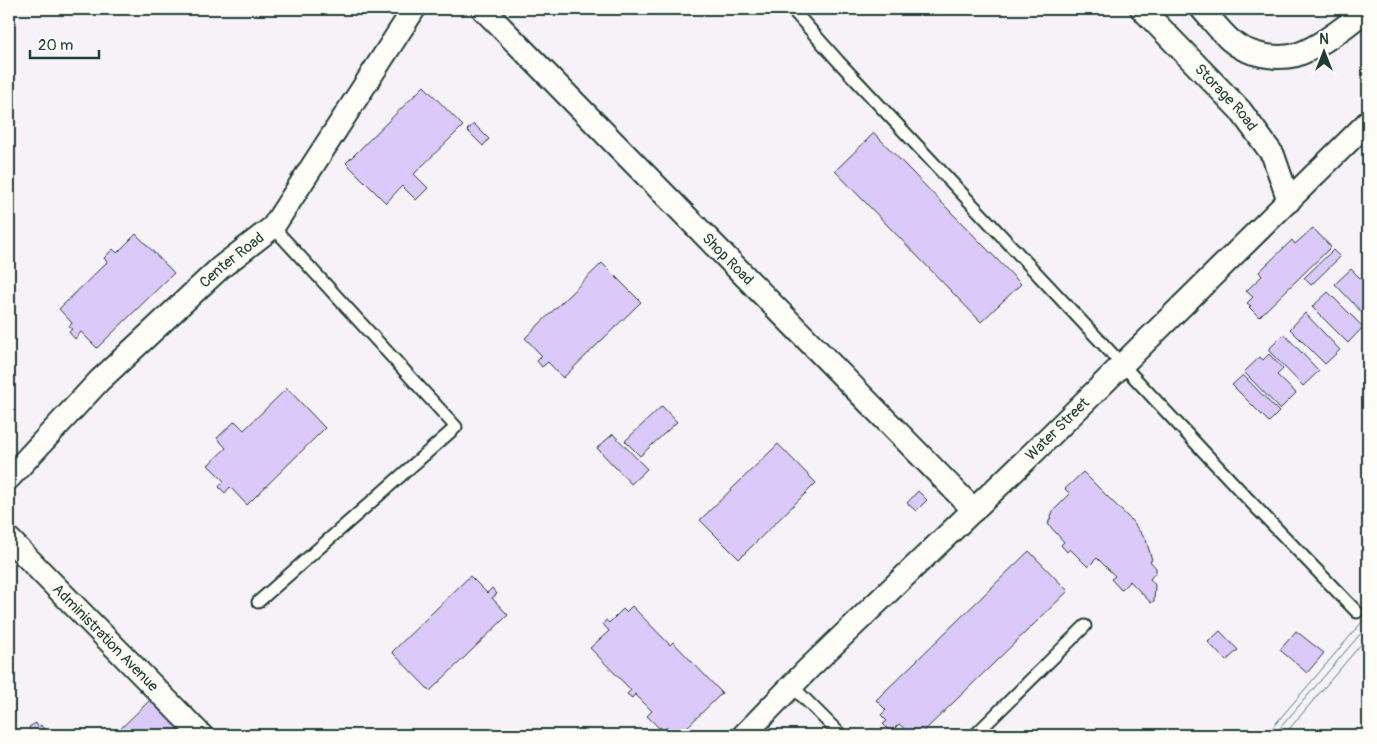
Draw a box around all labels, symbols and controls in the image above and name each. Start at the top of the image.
scale bar [30,28,99,60]
north arrow [1300,28,1350,78]
text: N [1319,31,1329,48]
text: 20 m [38,36,73,55]
street label: Storage Road [1190,60,1261,135]
street label: Center Road [196,228,268,292]
street label: Shop Road [698,229,757,289]
street label: Water Street [1022,393,1094,465]
street label: Administration Avenue [48,580,163,696]

